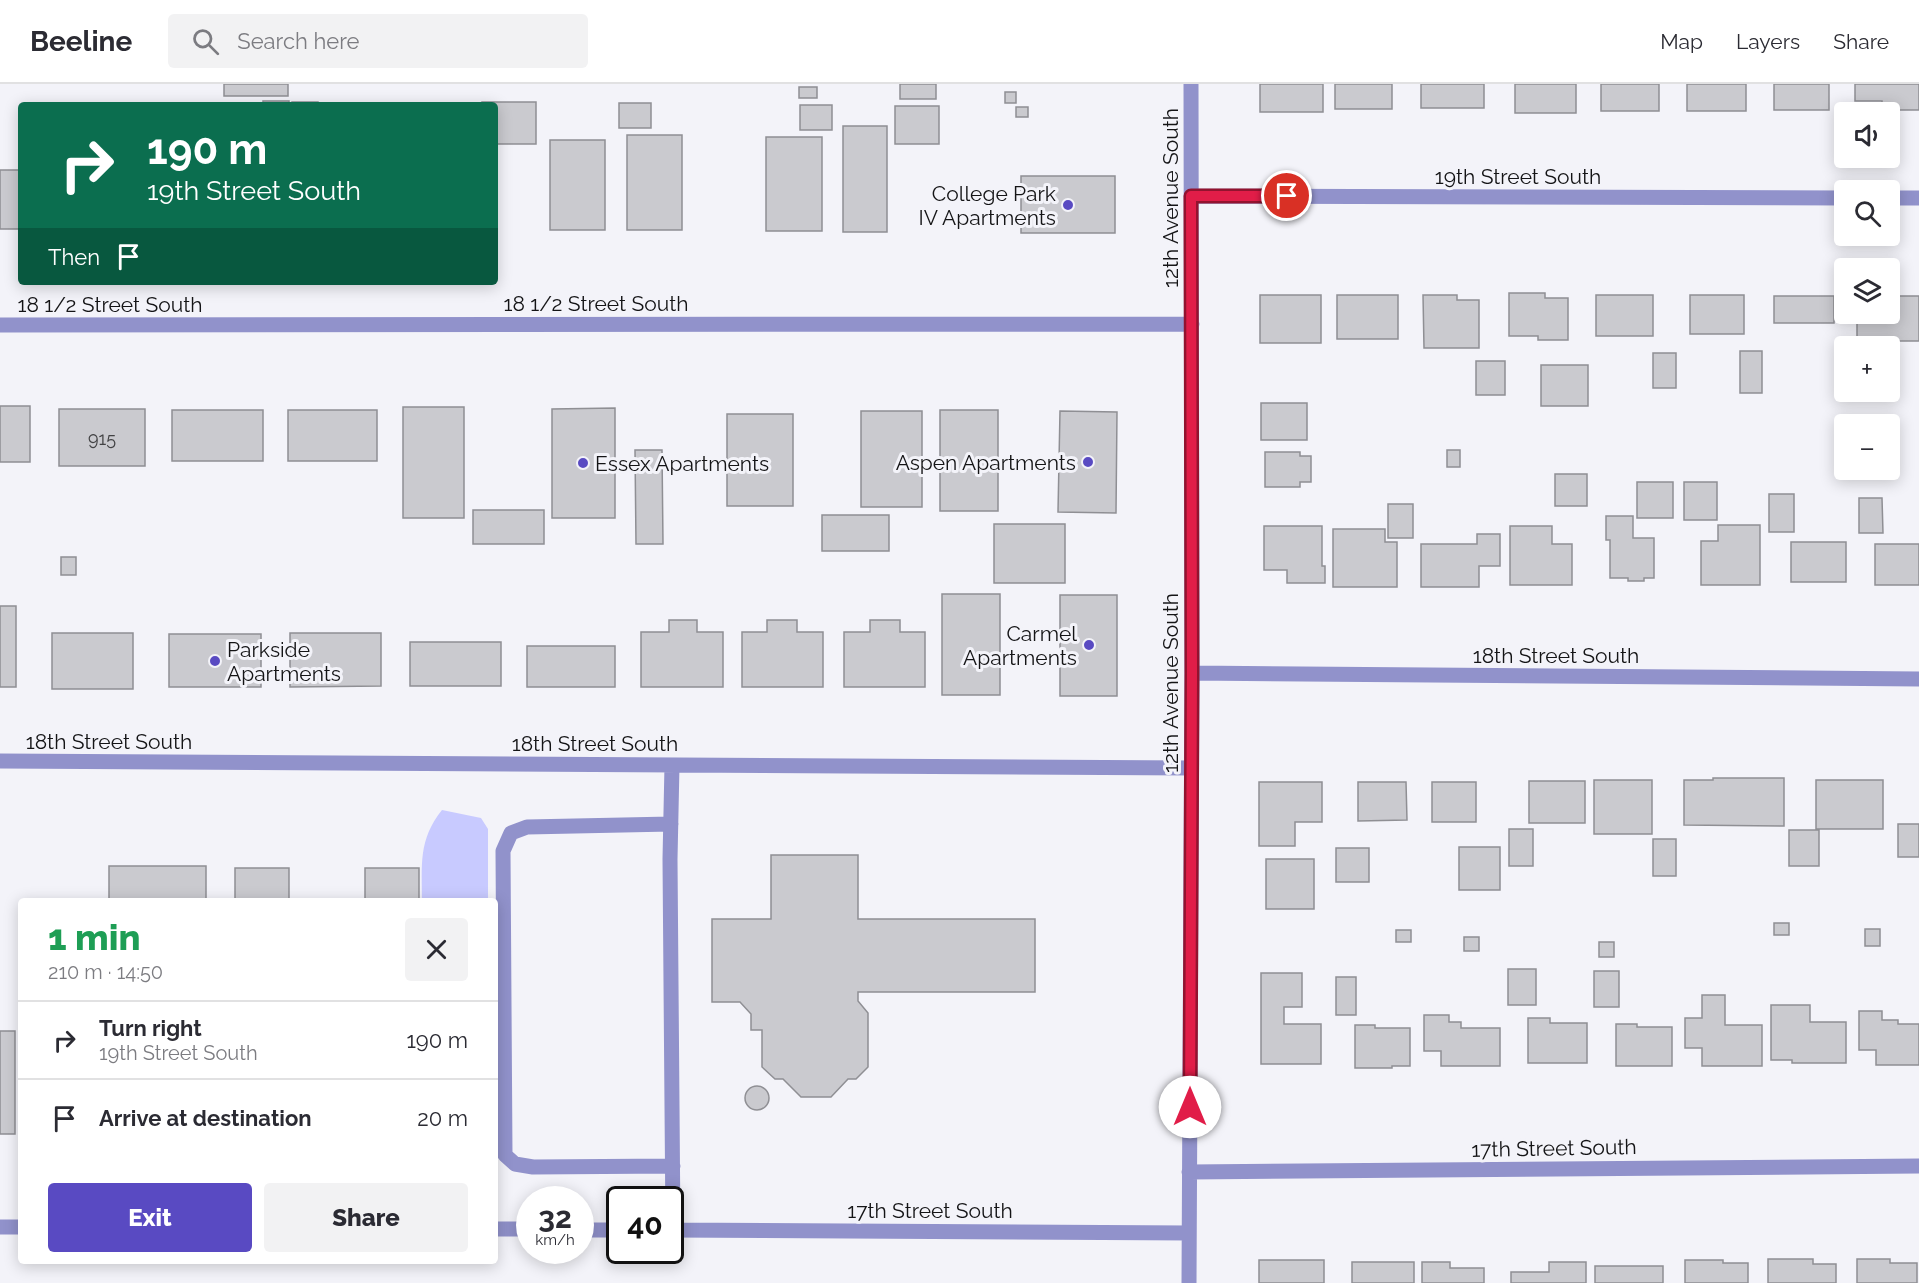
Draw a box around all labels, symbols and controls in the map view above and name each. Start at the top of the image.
search box [168,14,588,68]
text: Beeline [30,25,132,58]
icon: search [189,25,222,58]
text: Search here [237,28,359,54]
text: Map [1660,29,1703,54]
text: Layers [1736,29,1800,54]
text: Share [1833,29,1889,54]
map controls [1834,102,1900,480]
button: sound [1834,102,1900,168]
street label: 12th Avenue South [1158,108,1183,288]
text: 190 m [147,125,267,174]
icon: right [48,126,126,204]
street label: 19th Street South [1435,164,1601,189]
pin [1261,170,1312,221]
text: 19th Street South [147,175,361,206]
icon: arrive [1270,179,1303,212]
button: search [1834,180,1900,246]
place label: College Park IV Apartments [919,181,1056,230]
marker: College Park IV Apartments [1061,198,1075,212]
icon: arrive [112,240,145,273]
text: Then [48,244,100,270]
button: layers [1834,258,1900,324]
street label: 18 1/2 Street South [504,291,688,316]
street label: 18 1/2 Street South [18,292,202,317]
button: + [1834,336,1900,402]
button: − [1834,414,1900,480]
house number: 915 [88,428,116,449]
place label: Aspen Apartments [896,450,1076,475]
place label: Essex Apartments [595,451,769,476]
marker: Aspen Apartments [1081,455,1095,469]
marker: Essex Apartments [576,456,590,470]
street label: 12th Avenue South [1158,593,1183,773]
place label: Carmel Apartments [963,621,1077,670]
place label: Parkside Apartments [227,637,341,686]
marker: Carmel Apartments [1082,638,1096,652]
street label: 18th Street South [1473,643,1639,668]
marker: Parkside Apartments [208,654,222,668]
street label: 18th Street South [26,729,192,754]
street label: 18th Street South [512,731,678,756]
text: 1 min [48,916,140,958]
button: close [405,918,468,981]
text: 210 m · 14:50 [48,960,163,984]
text: Turn right [99,1015,202,1041]
icon: right [48,1024,81,1057]
text: 190 m [406,1027,468,1053]
text: 19th Street South [99,1041,258,1065]
position arrow [1158,1075,1222,1139]
icon: arrive [48,1102,81,1135]
text: Arrive at destination [99,1105,312,1131]
text: 20 m [417,1105,468,1131]
street label: 17th Street South [1471,1134,1637,1162]
button: Exit [48,1183,252,1252]
button: Share [264,1183,468,1252]
speed limit sign: 40 [606,1186,684,1264]
street label: 17th Street South [847,1198,1013,1223]
text: 32 [538,1200,572,1235]
text: km/h [535,1231,575,1249]

